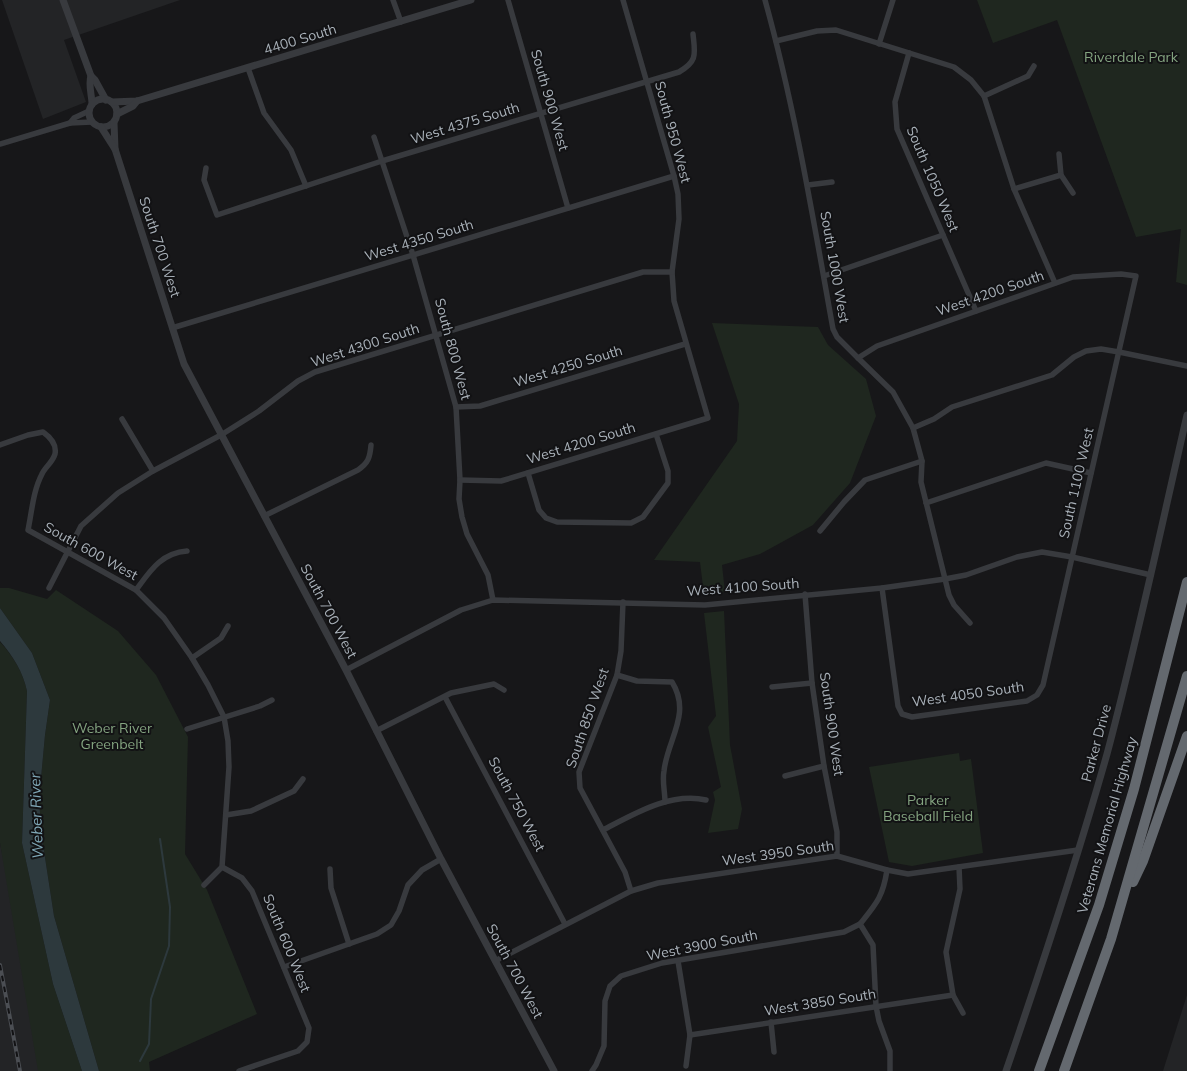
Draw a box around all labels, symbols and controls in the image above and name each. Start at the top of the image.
street label: 4400 South [261,19,339,59]
street label: South 900 West [527,47,573,153]
park label: Riverdale Park [1084,48,1179,66]
street label: South 950 West [651,79,695,185]
street label: West 4375 South [408,98,522,148]
street label: South 1050 West [903,123,963,235]
street label: South 700 West [135,195,185,300]
street label: South 1000 West [816,210,854,324]
street label: West 4350 South [362,215,476,265]
street label: West 4200 South [934,266,1046,320]
street label: South 800 West [431,296,475,402]
street label: West 4300 South [309,319,421,371]
street label: West 4250 South [511,341,625,391]
street label: West 4200 South [524,418,638,468]
street label: South 1100 West [1055,426,1097,540]
street label: South 600 West [41,518,141,584]
street label: South 700 West [297,561,362,661]
street label: West 4100 South [686,574,800,600]
street label: South 850 West [561,666,613,770]
street label: South 900 West [816,671,848,777]
street label: West 4050 South [911,677,1025,711]
street label: Parker Drive [1077,702,1115,784]
park label: Weber River Greenbelt [72,719,153,753]
street label: Veterans Memorial Highway [1073,734,1141,916]
street label: South 750 West [485,754,550,854]
water label: Weber River [25,772,47,859]
park label: Parker Baseball Field [883,791,973,825]
street label: West 3950 South [721,836,835,870]
street label: South 600 West [259,891,315,995]
street label: South 700 West [483,921,548,1021]
street label: West 3900 South [645,925,759,965]
street label: West 3850 South [763,984,877,1020]

